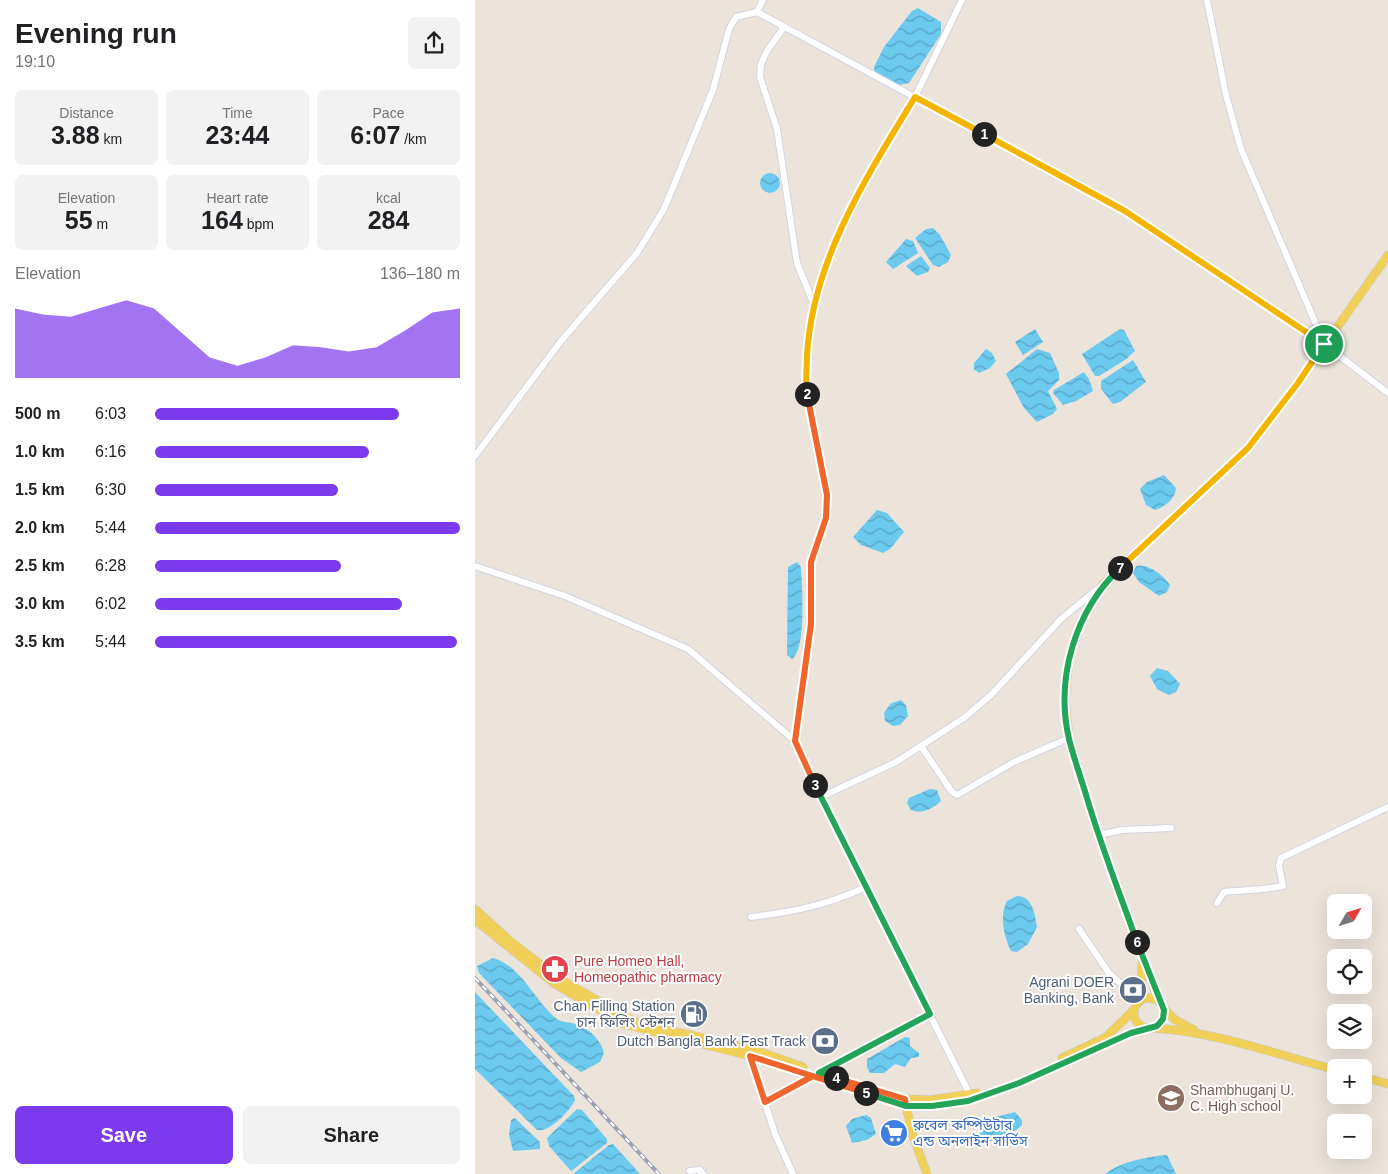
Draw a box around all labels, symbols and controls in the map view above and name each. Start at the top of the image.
button: share [408,17,460,69]
text: Evening run [15,18,177,49]
text: 19:10 [15,53,55,70]
text: Distance [59,105,114,121]
text: Time [222,105,253,121]
text: Pace [373,105,404,121]
text: 3.88 [51,121,100,149]
text: 23:44 [206,121,269,149]
text: 6:07 [350,121,400,149]
pin: 1 [971,122,997,146]
text: 1 [981,126,988,142]
text: km [100,131,122,147]
text: /km [400,131,427,147]
text: Elevation [58,190,115,206]
text: Heart rate [206,190,269,206]
text: kcal [376,190,401,206]
text: 55 [65,206,93,234]
text: 164 [201,206,243,234]
text: 284 [368,206,409,234]
text: m [93,216,108,232]
text: bpm [243,216,274,232]
text: Elevation [15,265,81,282]
text: 136–180 m [380,265,460,282]
pin [1303,323,1345,365]
icon: arrive [1310,330,1338,358]
pin: 2 [795,382,819,406]
text: 2 [804,386,811,402]
text: 500 m [15,405,60,422]
text: 6:03 [95,405,126,422]
text: 1.0 km [15,443,65,460]
text: 6:16 [95,443,126,460]
text: 1.5 km [15,481,65,498]
text: 6:30 [95,481,126,498]
text: 2.0 km [15,519,65,536]
text: 5:44 [95,519,126,536]
pin: 7 [1107,556,1133,580]
text: 2.5 km [15,557,65,574]
text: 6:28 [95,557,126,574]
text: 7 [1117,560,1124,576]
text: 3.0 km [15,595,65,612]
text: 6:02 [95,595,126,612]
text: 3.5 km [15,633,65,650]
text: 5:44 [95,633,126,650]
pin: 3 [803,772,827,798]
text: 3 [812,777,819,793]
north arrow [1327,894,1373,939]
map controls [1327,894,1372,1159]
pin: 6 [1125,930,1149,954]
text: 6 [1134,934,1141,950]
button: locate [1327,949,1372,994]
place label: Pure Homeo Hall, Homeopathic pharmacy [574,953,722,985]
pharmacy icon: Pure Homeo Hall, Homeopathic pharmacy [540,954,570,984]
place label: Agrani DOER Banking, Bank [1024,974,1115,1006]
bank icon: Agrani DOER Banking, Bank [1118,975,1148,1005]
place label: Chan Filling Station চান ফিলিং স্টেশন [554,998,676,1030]
fuel station icon: Chan Filling Station চান ফিলিং স্টেশন [679,999,709,1029]
button: layers [1327,1004,1372,1049]
bank icon: Dutch Bangla Bank Fast Track [810,1026,840,1056]
place label: Dutch Bangla Bank Fast Track [617,1033,807,1049]
button: + [1327,1059,1372,1104]
pin: 4 [823,1066,849,1090]
text: 4 [833,1070,840,1086]
pin: 5 [853,1080,879,1106]
place label: Shambhuganj U. C. High school [1190,1082,1294,1114]
school or university icon: Shambhuganj U. C. High school [1156,1083,1186,1113]
text: 5 [863,1085,870,1101]
button: Save [15,1106,233,1164]
button: Share [243,1106,460,1164]
button: − [1327,1114,1372,1159]
place label: রুবেল কম্পিউটার এন্ড অনলাইন সার্ভিস [912,1117,1028,1149]
supermarket icon: রুবেল কম্পিউটার এন্ড অনলাইন সার্ভিস [879,1118,909,1148]

